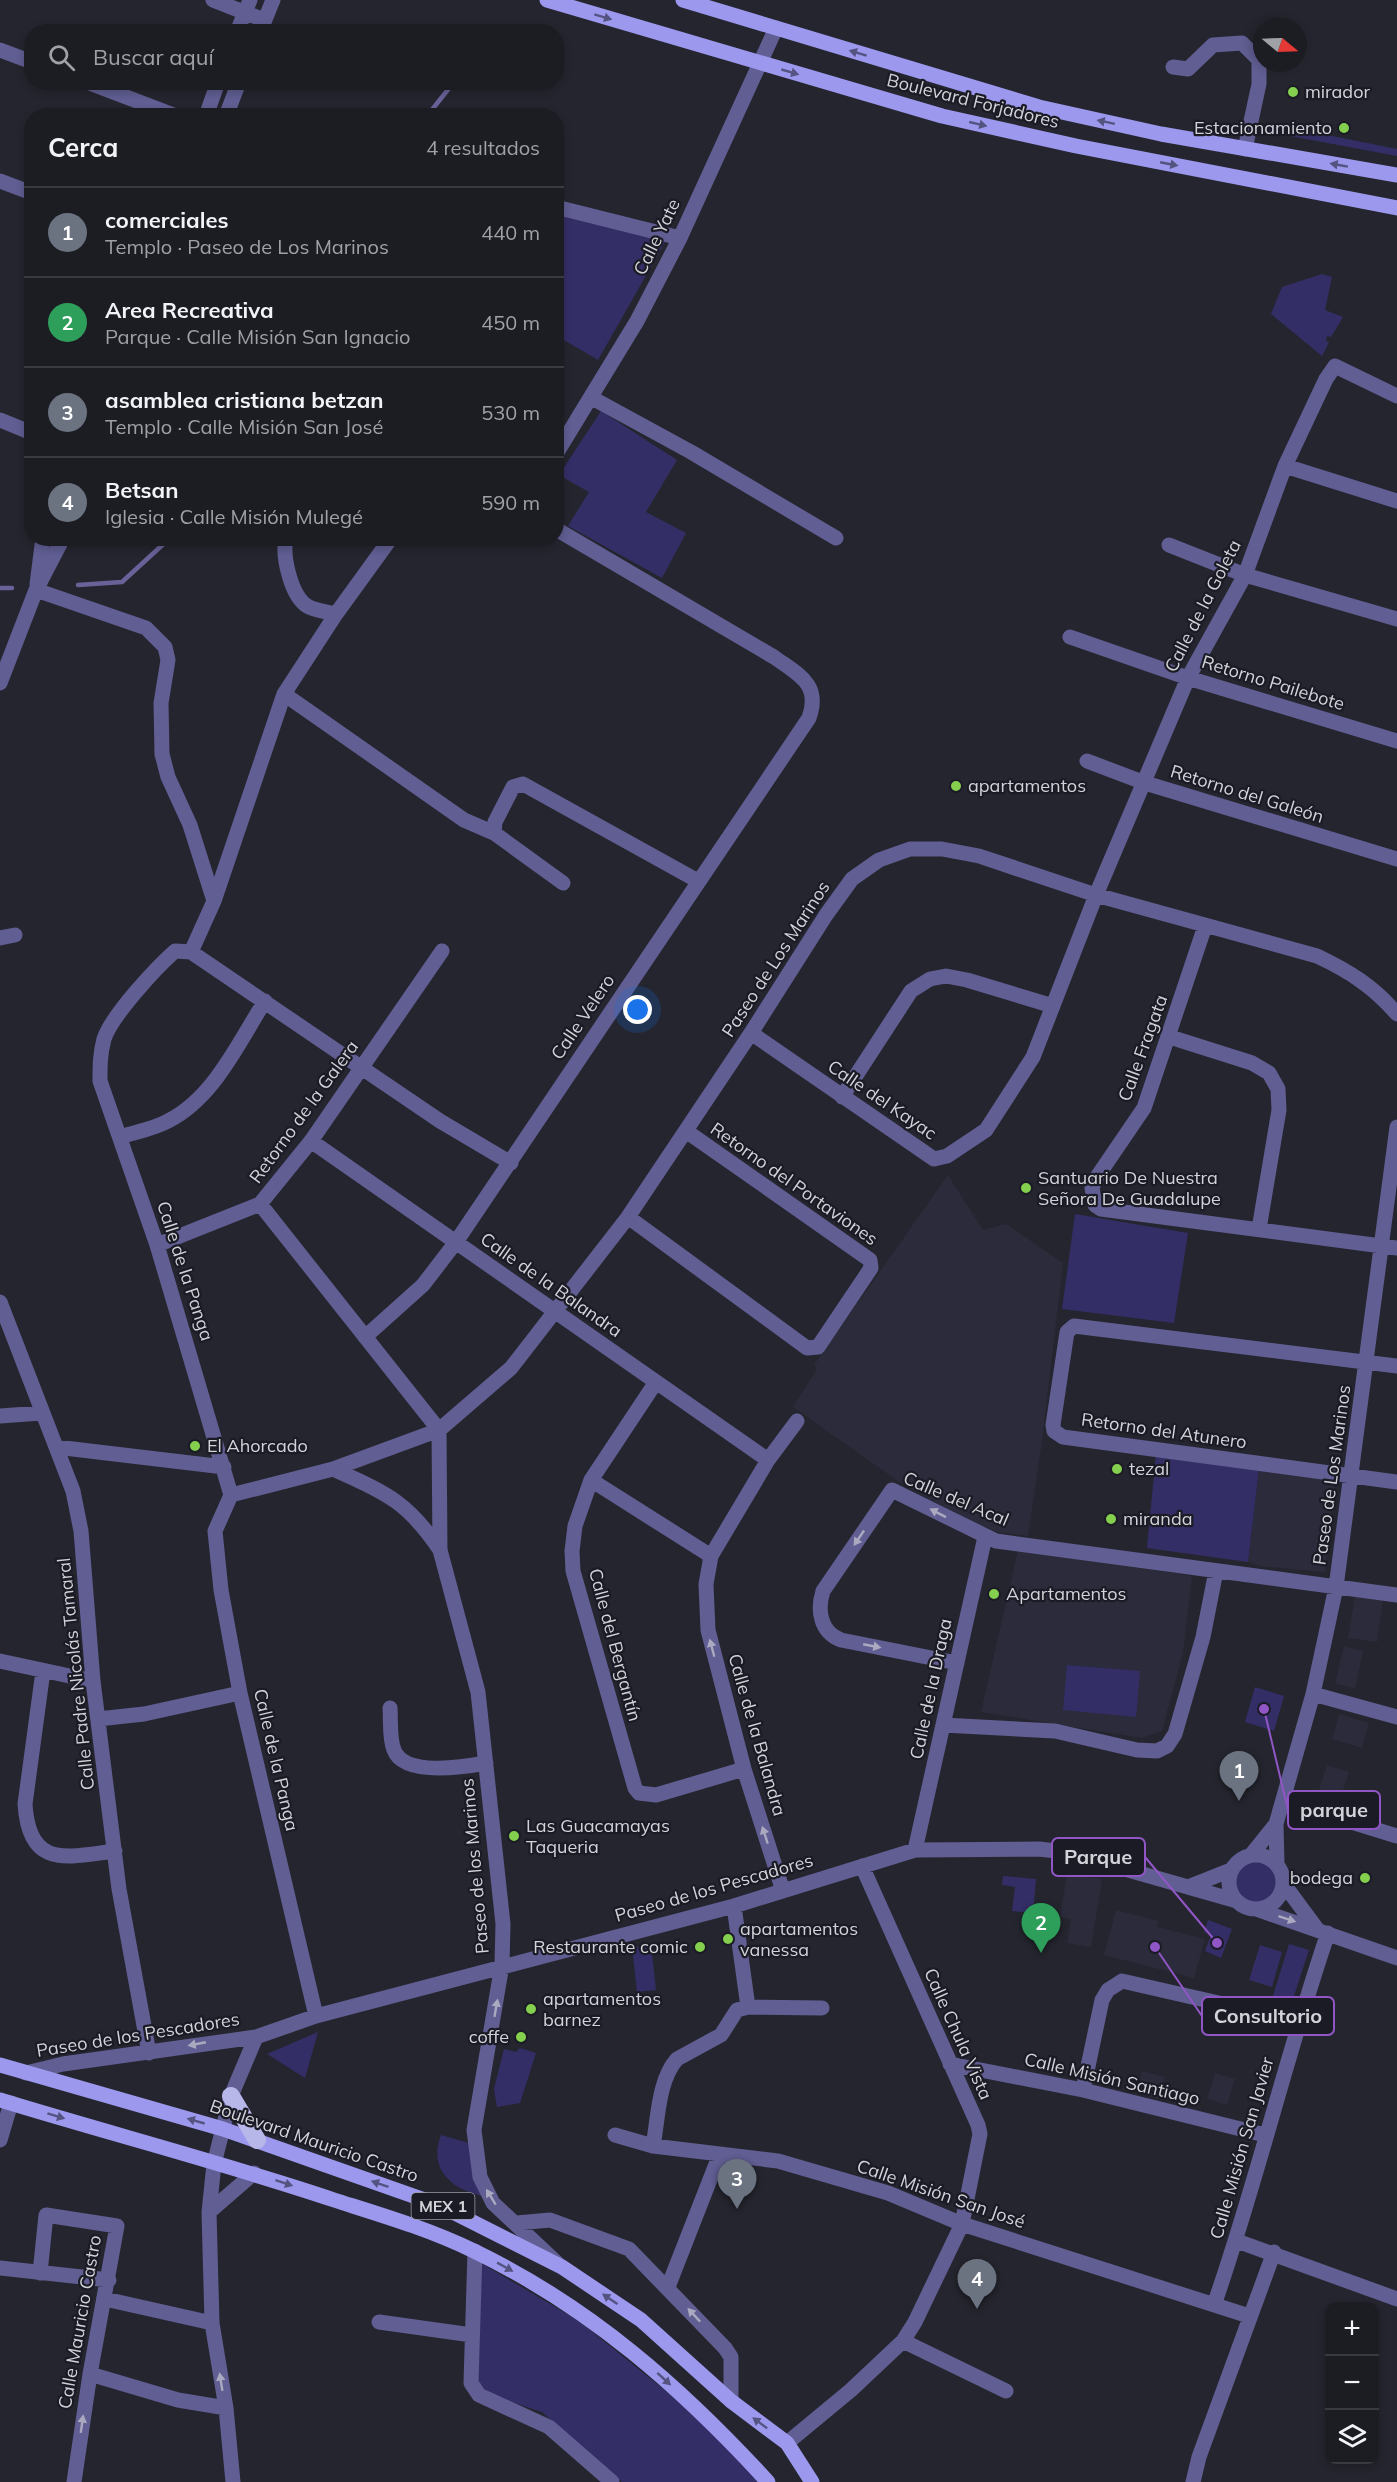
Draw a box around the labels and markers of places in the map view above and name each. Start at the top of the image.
place label: mirador [1305,80,1370,103]
marker: mirador [1286,85,1300,99]
place label: Estacionamiento [1194,116,1332,139]
marker: Estacionamiento [1337,121,1351,135]
place label: apartamentos [968,774,1086,797]
marker: apartamentos [949,779,963,793]
place label: Santuario De Nuestra Señora De Guadalupe [1038,1166,1221,1210]
marker: Santuario De Nuestra Señora De Guadalupe [1019,1181,1033,1195]
place label: El Ahorcado [207,1434,308,1457]
marker: El Ahorcado [188,1439,202,1453]
place label: tezal [1129,1457,1169,1480]
marker: tezal [1110,1462,1124,1476]
place label: miranda [1123,1507,1192,1530]
marker: miranda [1104,1512,1118,1526]
place label: Apartamentos [1006,1582,1127,1605]
marker: Apartamentos [987,1587,1001,1601]
pin: 1 [1220,1752,1258,1801]
callout: parque [1288,1791,1380,1829]
place label: Las Guacamayas Taqueria [526,1814,670,1858]
marker: Las Guacamayas Taqueria [507,1829,521,1843]
callout: Parque [1052,1838,1145,1876]
place label: bodega [1290,1866,1353,1889]
marker: bodega [1358,1871,1372,1885]
pin: 2 [1022,1904,1060,1953]
place label: apartamentos vanessa [740,1917,858,1961]
marker: apartamentos vanessa [721,1932,735,1946]
place label: Restaurante comic [533,1935,688,1958]
marker: Restaurante comic [693,1940,707,1954]
place label: apartamentos barnez [543,1987,661,2031]
callout: Consultorio [1202,1997,1334,2035]
marker: apartamentos barnez [524,2002,538,2016]
place label: coffe [469,2025,509,2048]
marker: coffe [514,2030,528,2044]
pin: 3 [718,2160,756,2209]
pin: 4 [958,2260,996,2309]

